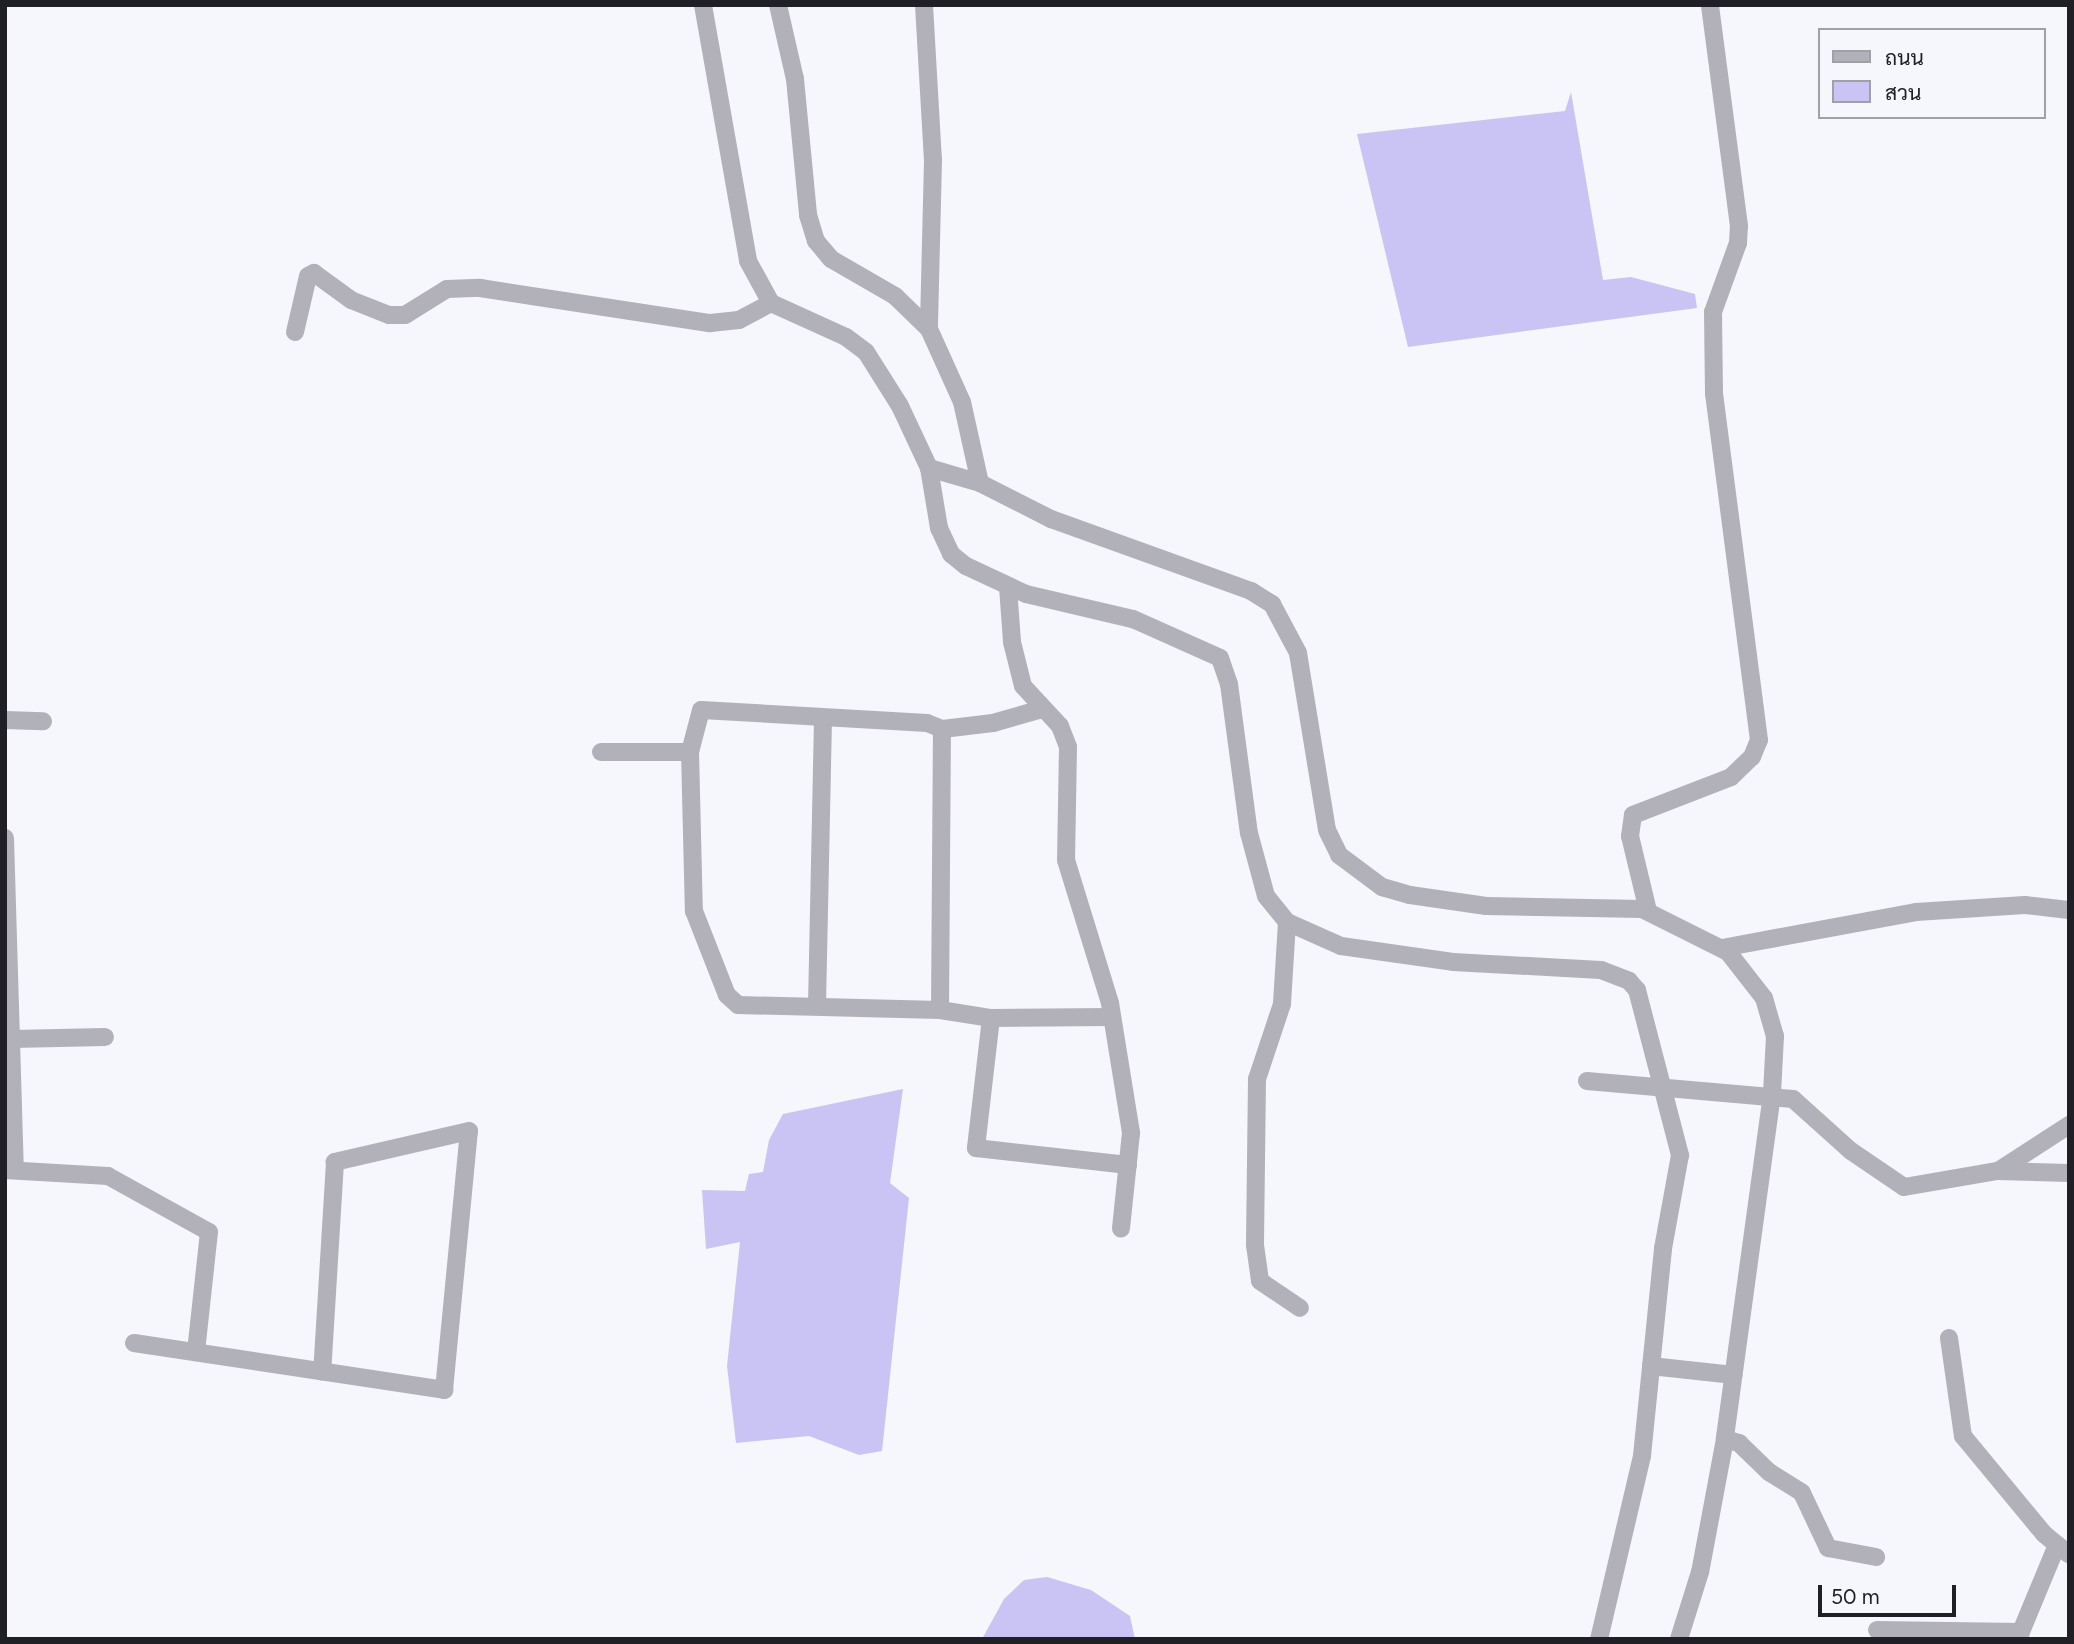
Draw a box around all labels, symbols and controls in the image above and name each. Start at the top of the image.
legend [1818,28,2046,119]
text: ถนน [1885,45,1924,70]
text: สวน [1885,80,1921,105]
scale bar [1822,1570,1960,1614]
text: 50 m [1831,1584,1880,1609]

